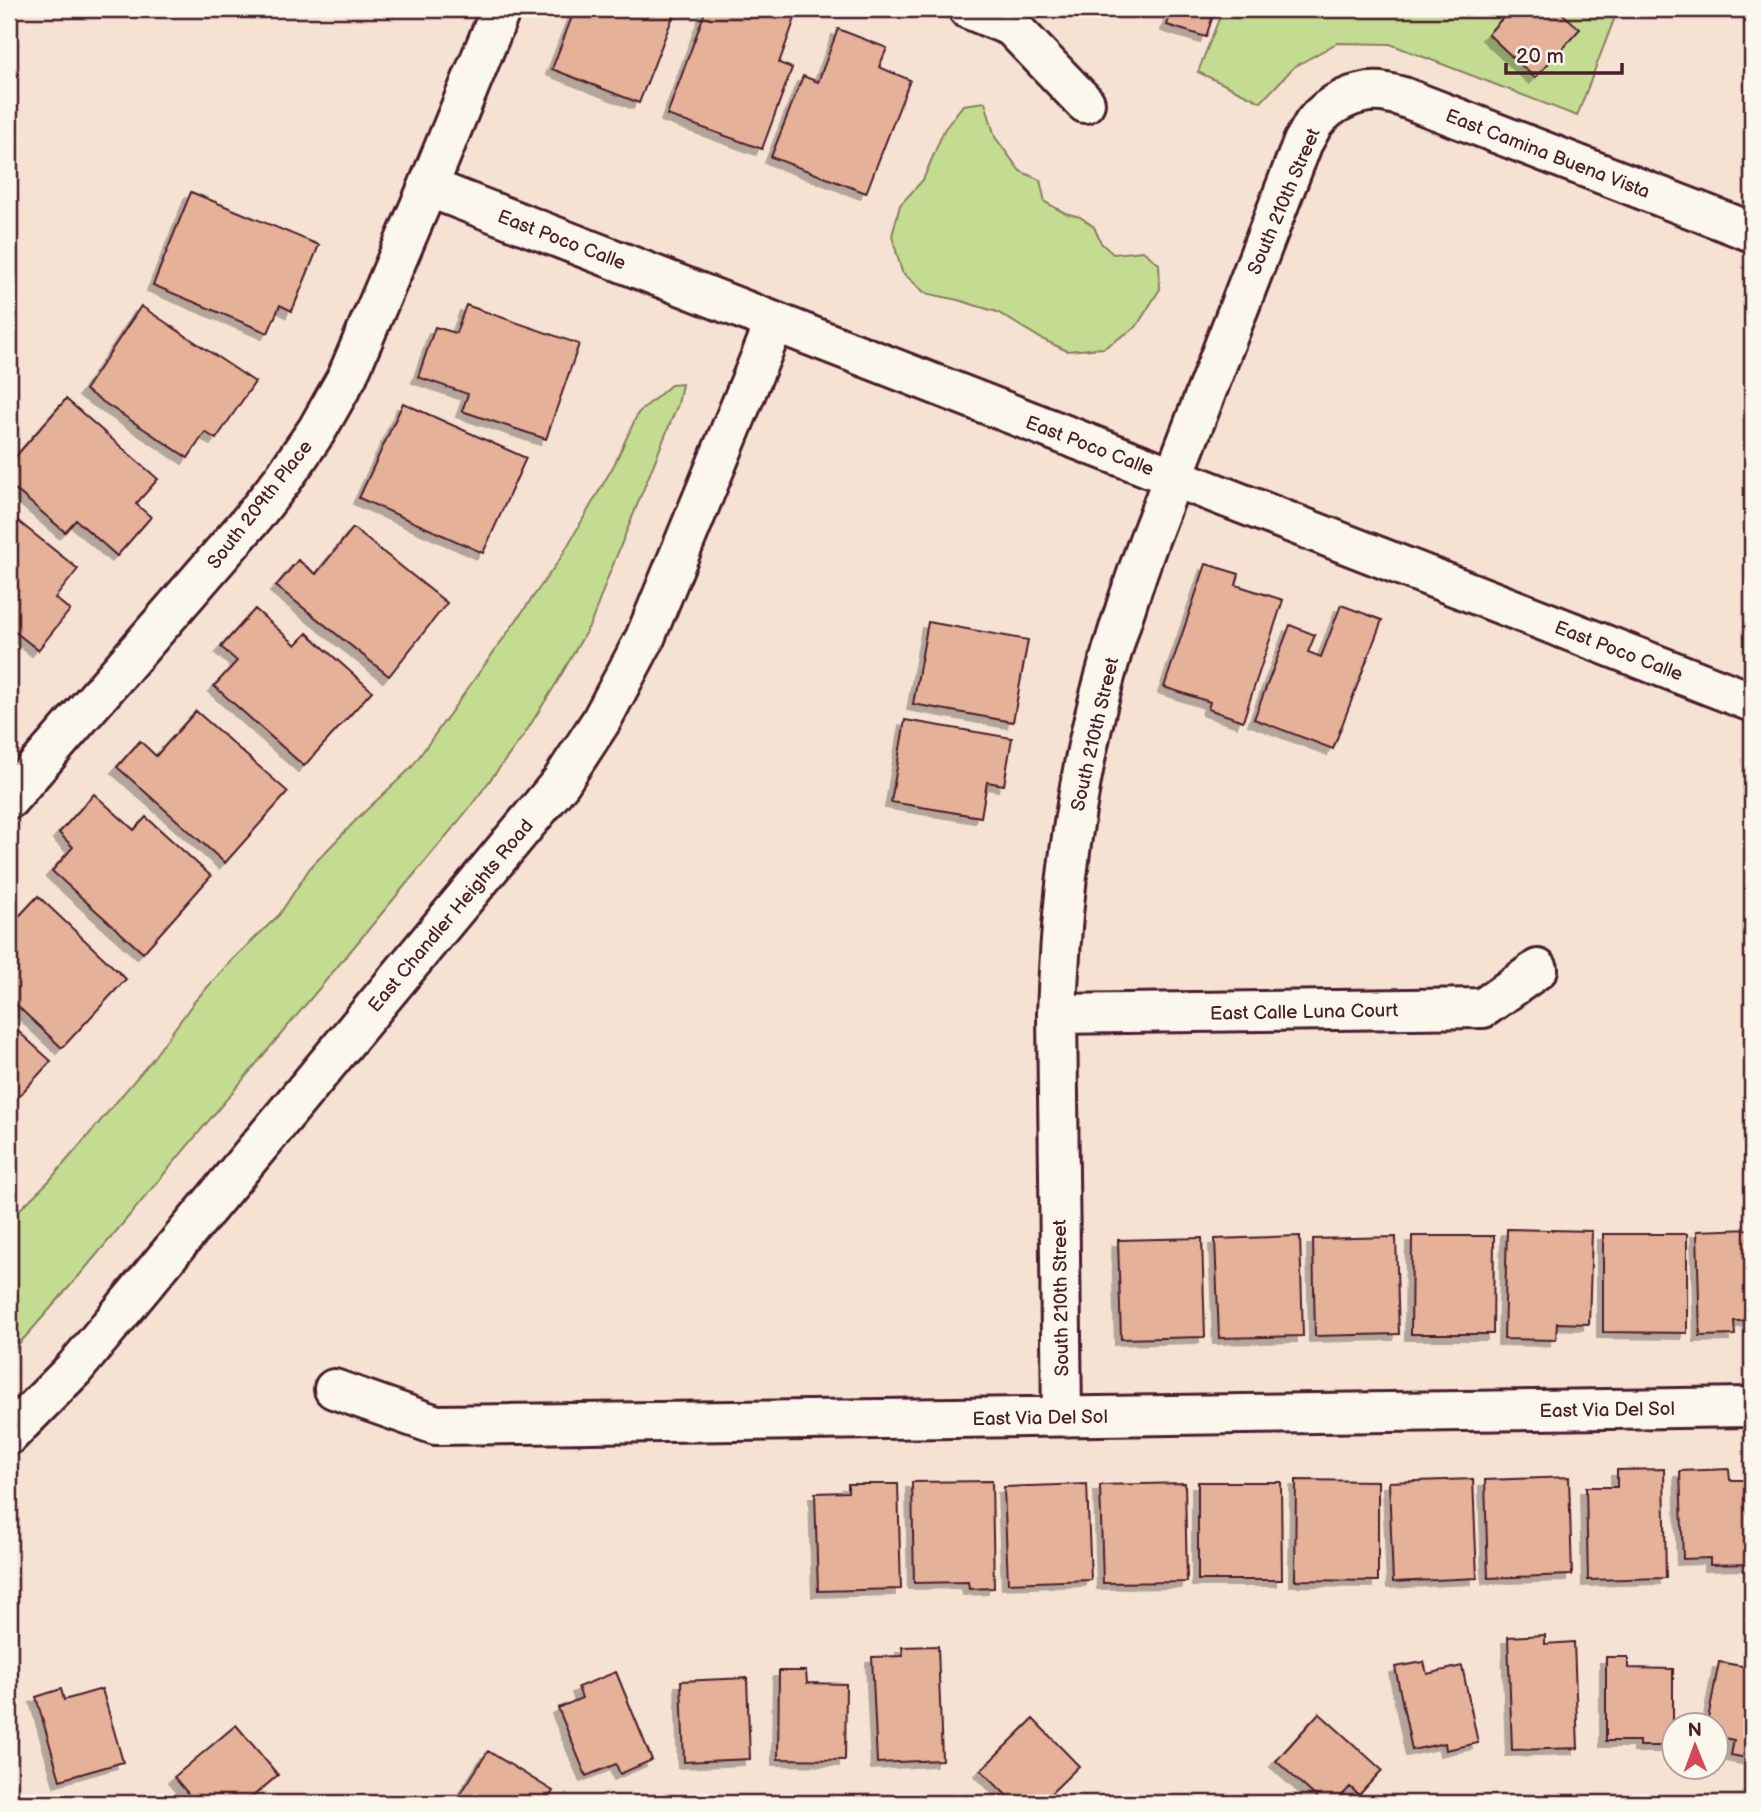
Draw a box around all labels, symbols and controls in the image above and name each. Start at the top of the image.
scale bar [1506,32,1621,76]
text: 20 m [1516,44,1564,69]
street label: East Camina Buena Vista [1442,105,1653,204]
street label: South 210th Street [1243,125,1326,278]
street label: East Poco Calle [494,205,629,275]
street label: East Poco Calle [1022,411,1157,481]
street label: South 209th Place [203,436,318,574]
street label: East Poco Calle [1551,616,1686,686]
street label: South 210th Street [1067,655,1124,813]
street label: East Chandler Heights Road [364,815,539,1017]
street label: East Calle Luna Court [1210,999,1399,1026]
street label: South 210th Street [1049,1219,1074,1377]
street label: East Via Del Sol [1539,1398,1675,1423]
street label: East Via Del Sol [972,1406,1108,1431]
north arrow [1660,1710,1730,1780]
text: N [1687,1719,1702,1742]

